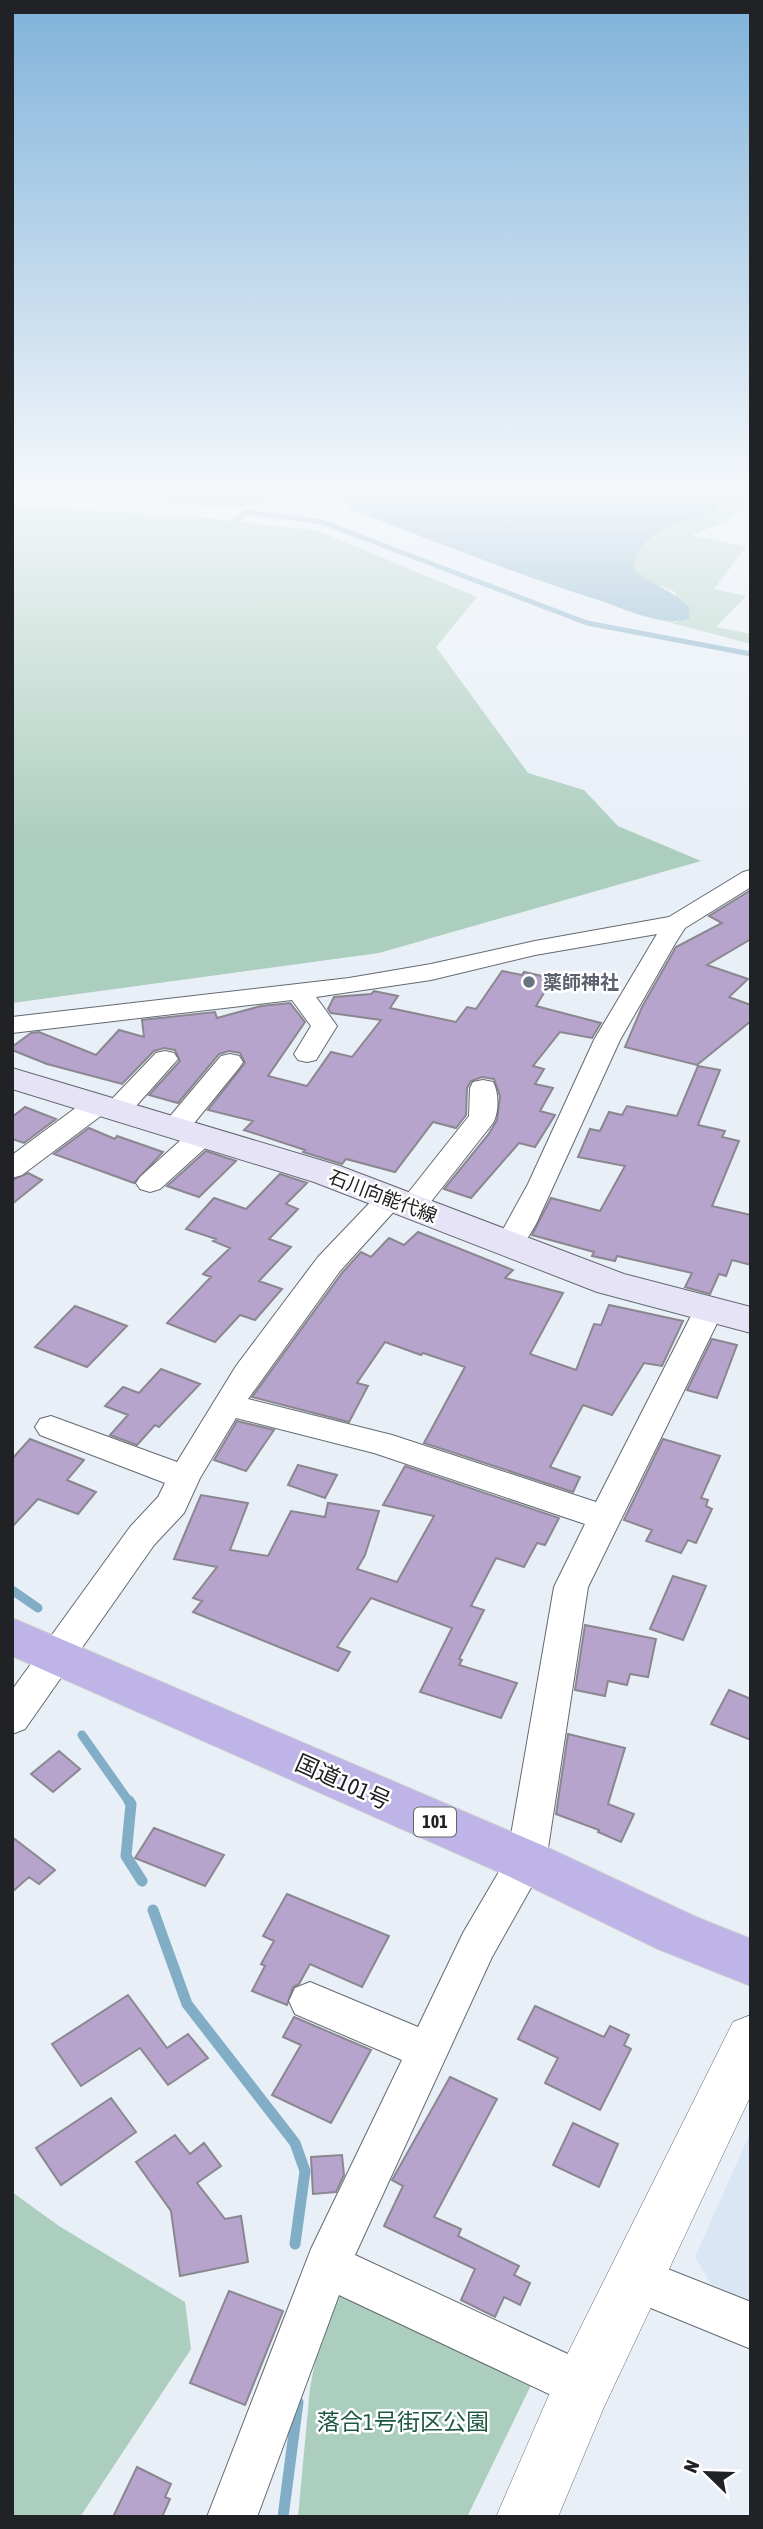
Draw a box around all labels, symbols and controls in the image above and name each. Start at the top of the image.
place label: 薬師神社 [543,971,619,993]
marker: 薬師神社 [521,974,537,990]
street label: 石川向能代線 [326,1165,440,1227]
street label: 国道101号 [291,1749,395,1815]
road number: 101 [414,1808,456,1836]
park label: 落合1号街区公園 [317,2409,489,2435]
north arrow [672,2438,742,2508]
text: N [679,2457,704,2476]

